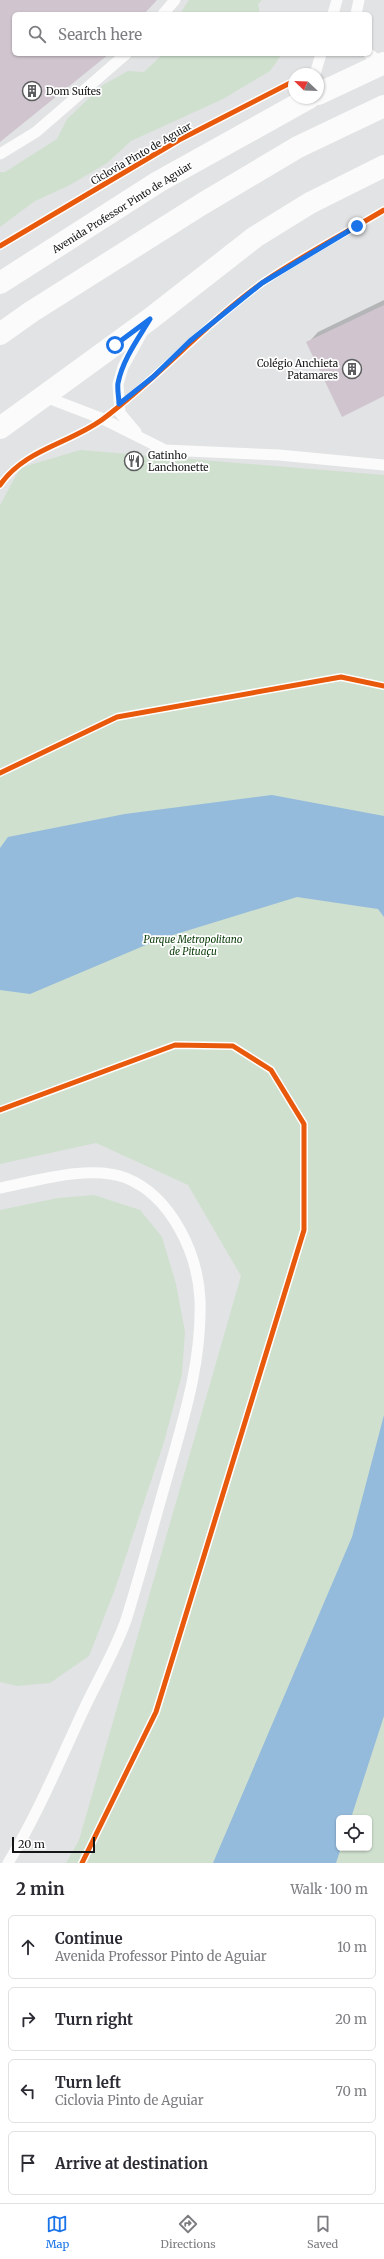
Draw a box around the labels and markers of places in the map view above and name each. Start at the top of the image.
building icon: Dom Suítes [21,80,43,102]
place label: Dom Suítes [46,85,101,98]
place label: Colégio Anchieta Patamares [257,357,339,382]
building icon: Colégio Anchieta Patamares [341,358,363,380]
place label: Gatinho Lanchonette [148,449,209,474]
restaurant icon: Gatinho Lanchonette [123,450,145,472]

